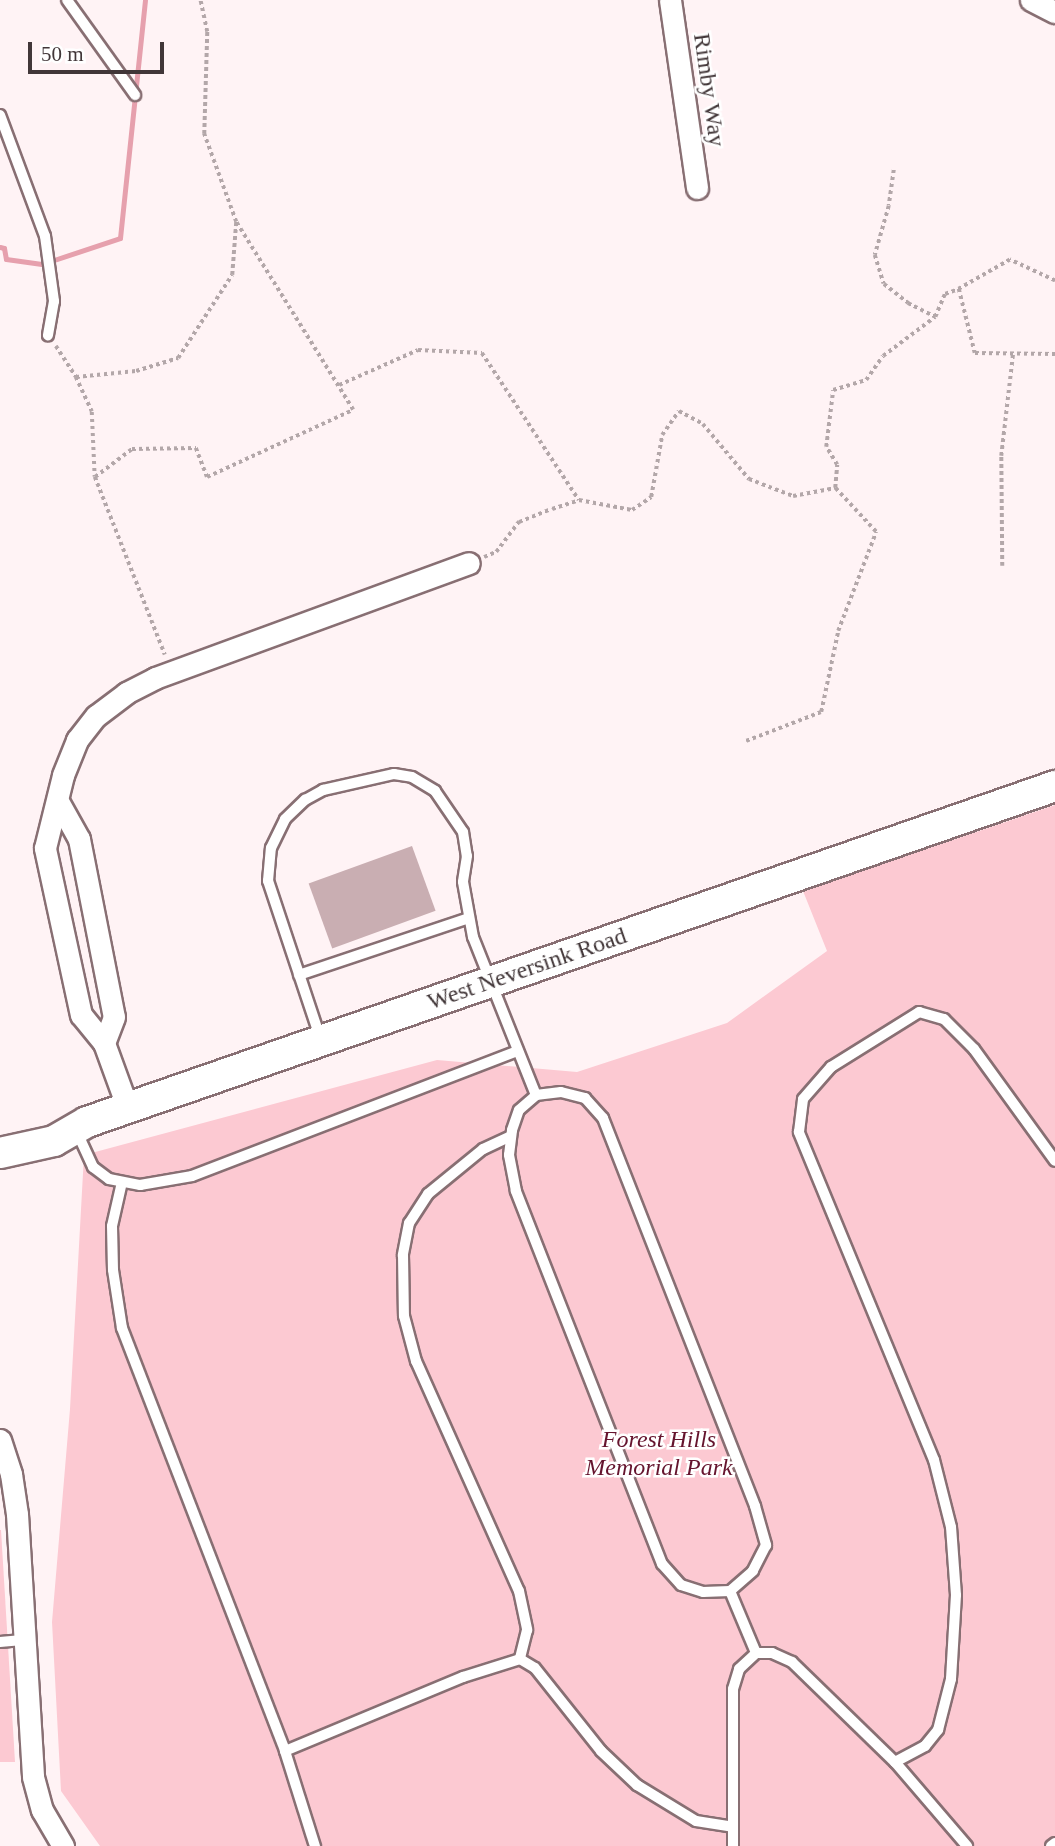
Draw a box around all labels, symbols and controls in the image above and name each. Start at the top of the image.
scale bar [32,28,168,72]
street label: Rimby Way [687,31,731,149]
text: 50 m [41,42,84,66]
street label: West Neversink Road [424,921,630,1017]
park label: Forest Hills Memorial Park [585,1426,733,1482]

